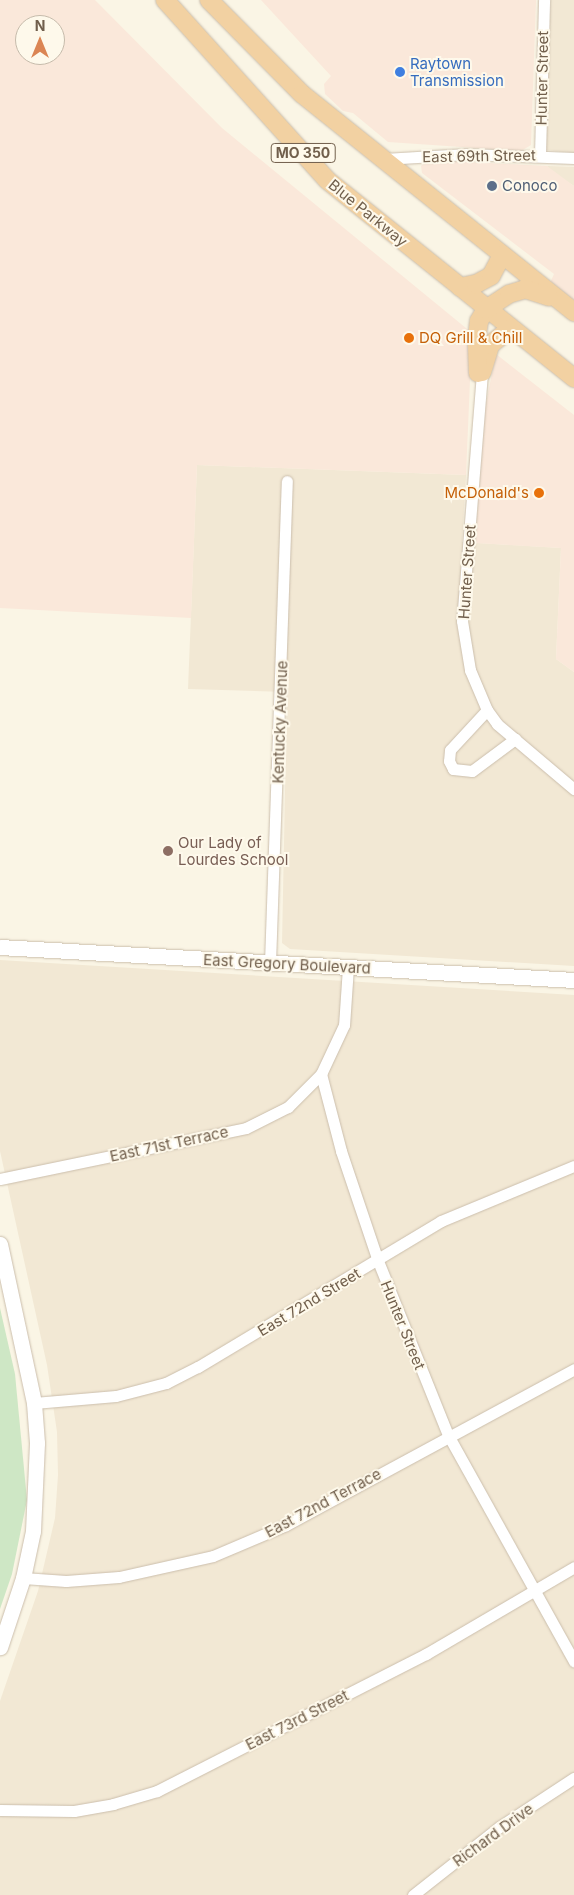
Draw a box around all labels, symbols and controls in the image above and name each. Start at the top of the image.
north arrow [15,15,65,65]
text: N [35,17,45,34]
street label: Hunter Street [532,31,552,125]
place label: Raytown Transmission [410,54,504,89]
marker: Raytown Transmission [394,66,406,78]
road number: MO 350 [270,142,336,164]
street label: East 69th Street [422,146,536,166]
street label: Blue Parkway [325,176,411,250]
place label: Conoco [502,177,557,195]
marker: Conoco [486,180,498,192]
place label: DQ Grill & Chill [419,329,522,347]
marker: DQ Grill & Chill [403,332,415,344]
place label: McDonald's [445,484,529,502]
marker: McDonald's [533,487,545,499]
street label: Hunter Street [455,524,479,620]
street label: Kentucky Avenue [269,660,291,784]
place label: Our Lady of Lourdes School [178,833,288,868]
marker: Our Lady of Lourdes School [162,845,174,857]
street label: East Gregory Boulevard [203,951,371,977]
street label: East 71st Terrace [108,1123,230,1165]
street label: East 72nd Street [254,1264,364,1340]
street label: Hunter Street [377,1278,429,1372]
street label: East 72nd Terrace [262,1465,384,1541]
street label: East 73rd Street [243,1686,351,1754]
street label: Richard Drive [449,1800,537,1870]

